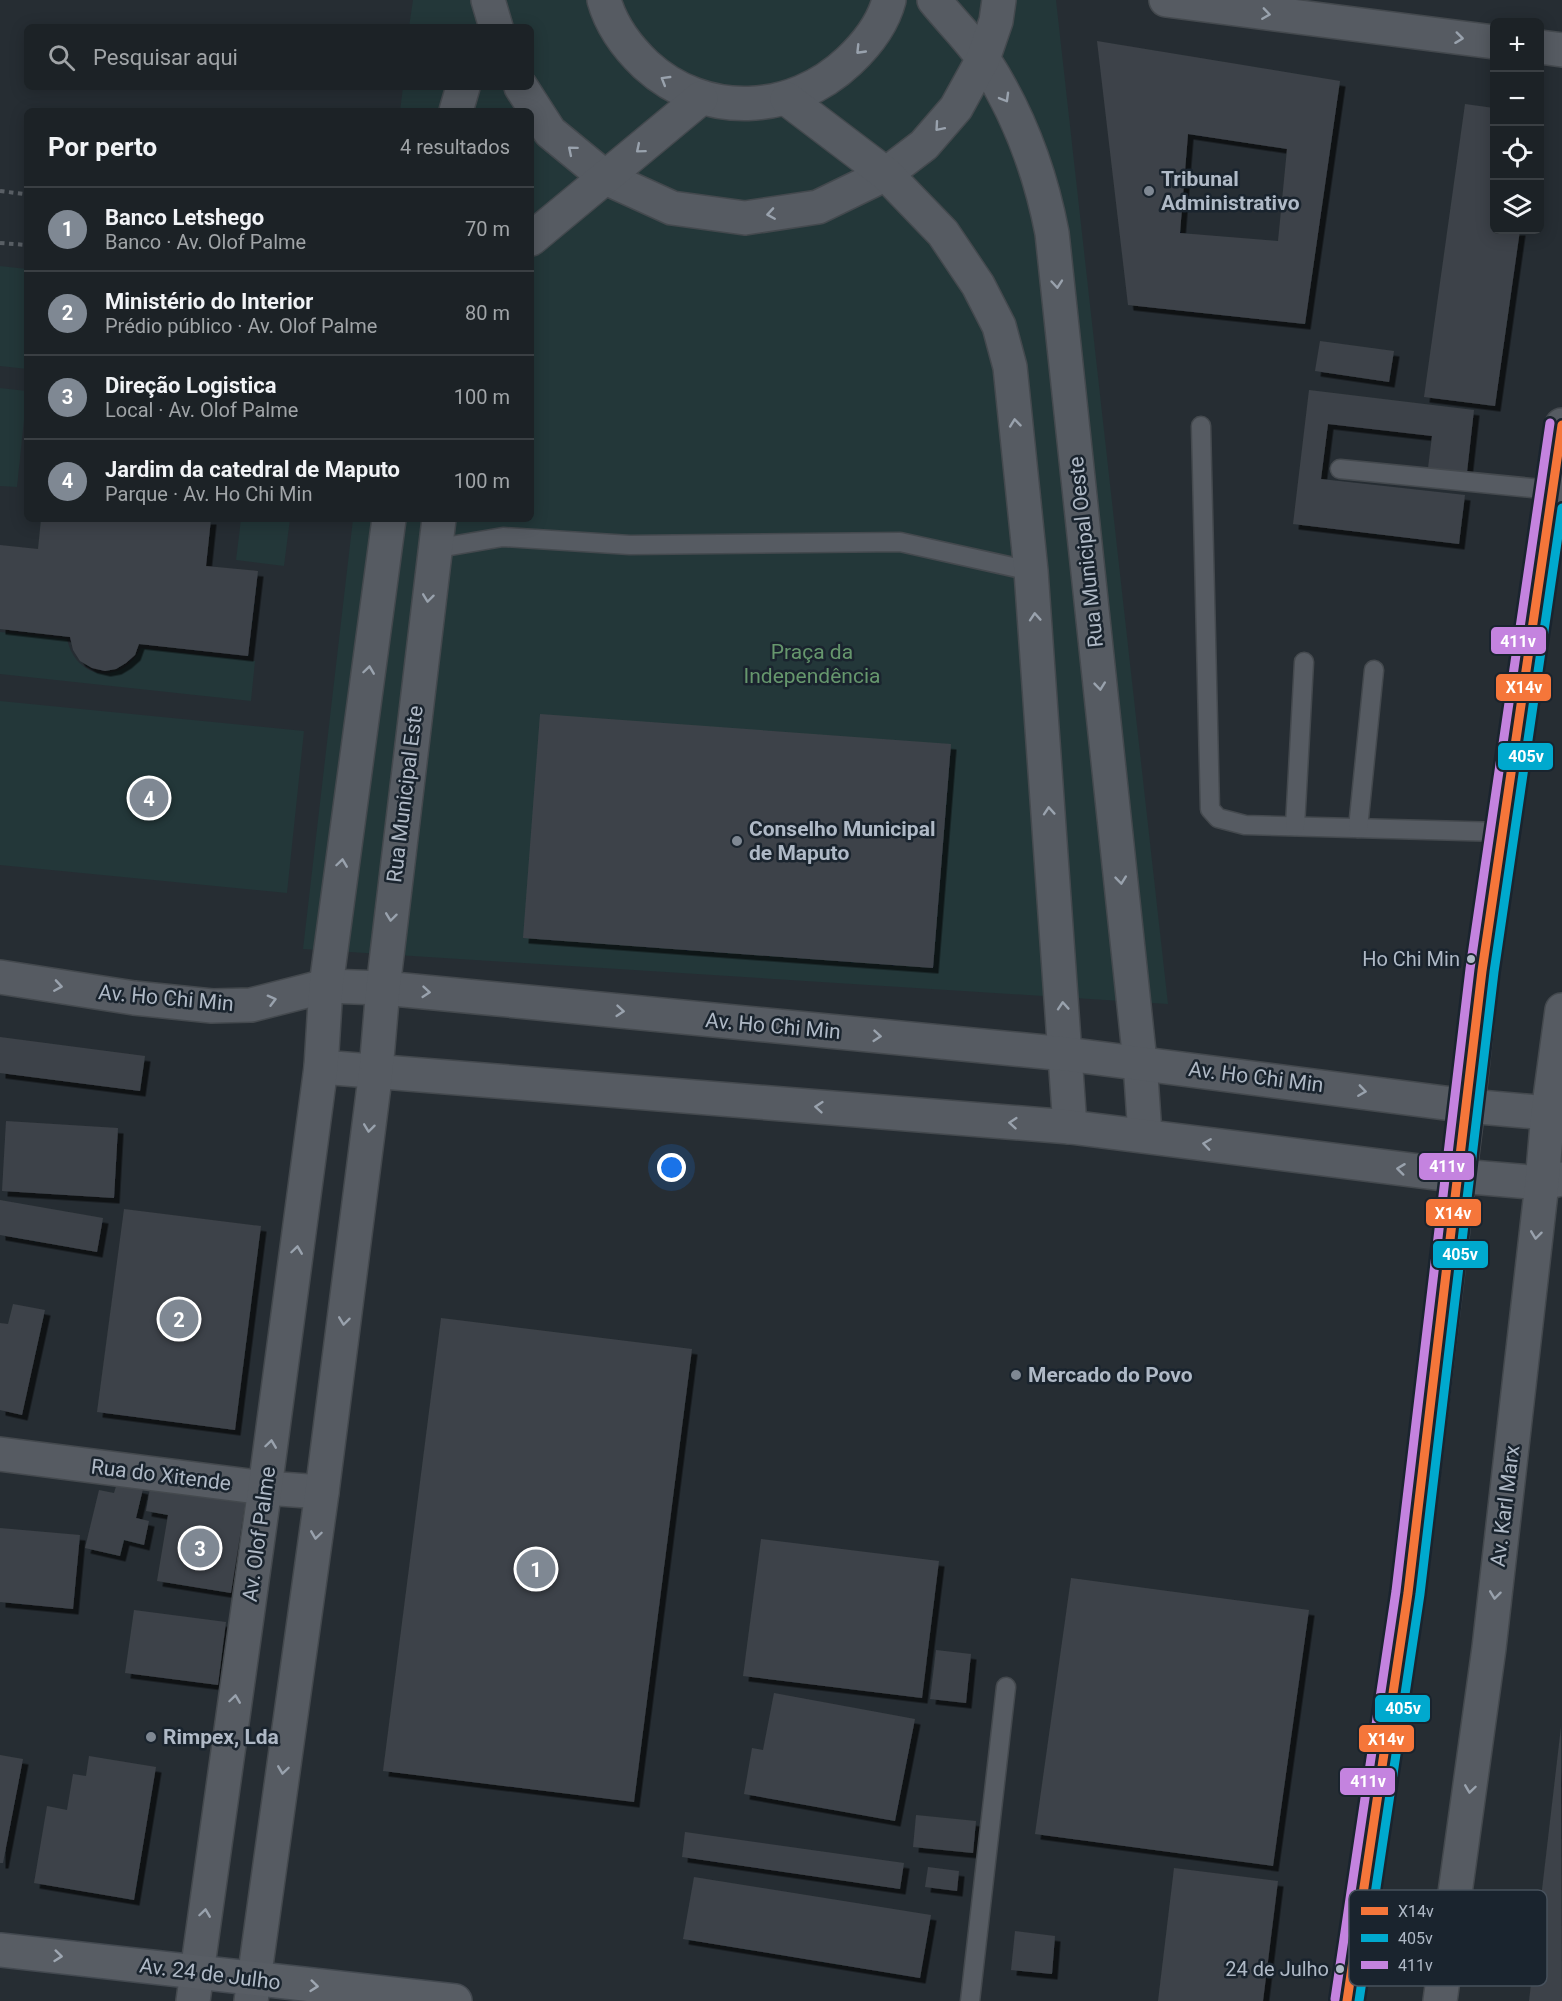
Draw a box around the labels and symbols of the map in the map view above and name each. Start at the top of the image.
one-way arrow [1261,8,1270,20]
one-way arrow [1455,31,1464,44]
one-way arrow [856,43,867,53]
one-way arrow [661,76,672,87]
one-way arrow [998,92,1010,102]
one-way arrow [936,120,947,131]
one-way arrow [636,142,647,153]
one-way arrow [568,147,579,158]
place label: Tribunal Administrativo [1161,167,1300,215]
marker: Tribunal Administrativo [1142,184,1156,198]
one-way arrow [766,208,775,220]
one-way arrow [1050,279,1063,288]
one-way arrow [1009,418,1022,428]
street label: Rua Municipal Oeste [1064,455,1108,649]
one-way arrow [422,593,434,602]
one-way arrow [1028,612,1041,621]
line badge: 411v [1490,626,1547,655]
text: 411v [1500,632,1536,651]
park label: Praça da Independência [744,640,880,688]
one-way arrow [362,665,374,675]
line badge: X14v [1495,673,1552,702]
text: X14v [1506,678,1542,697]
one-way arrow [1094,682,1106,691]
street label: Rua Municipal Este [382,704,428,884]
line badge: 405v [1497,742,1554,771]
text: 405v [1508,747,1544,766]
pin: 4 [130,776,168,820]
one-way arrow [1042,807,1055,816]
place label: Conselho Municipal de Maputo [749,817,935,865]
marker: Conselho Municipal de Maputo [730,834,744,848]
one-way arrow [336,859,348,868]
one-way arrow [1114,876,1127,885]
one-way arrow [385,912,398,921]
place label: Ho Chi Min [1362,947,1460,971]
marker: Ho Chi Min [1465,953,1477,965]
one-way arrow [52,979,62,992]
street label: Av. Ho Chi Min [97,980,235,1016]
one-way arrow [421,985,430,998]
one-way arrow [267,994,277,1007]
one-way arrow [1056,1001,1069,1010]
one-way arrow [615,1004,624,1017]
street label: Av. Ho Chi Min [704,1008,842,1044]
one-way arrow [872,1029,881,1042]
street label: Av. Ho Chi Min [1187,1057,1325,1097]
one-way arrow [1358,1085,1367,1097]
one-way arrow [815,1100,824,1113]
one-way arrow [1009,1116,1018,1129]
one-way arrow [363,1123,375,1132]
one-way arrow [1203,1138,1212,1150]
line badge: 411v [1418,1152,1475,1181]
your location [657,1153,686,1182]
text: 411v [1429,1157,1465,1176]
one-way arrow [1396,1163,1405,1175]
line badge: X14v [1425,1198,1482,1227]
text: X14v [1435,1204,1471,1223]
one-way arrow [1531,1230,1543,1239]
line badge: 405v [1432,1240,1489,1269]
text: 405v [1442,1245,1478,1264]
one-way arrow [290,1246,303,1255]
pin: 2 [160,1296,198,1342]
one-way arrow [338,1317,350,1326]
place label: Mercado do Povo [1028,1363,1193,1387]
marker: Mercado do Povo [1009,1368,1023,1382]
one-way arrow [265,1439,277,1448]
street label: Av. Karl Marx [1486,1444,1524,1568]
street label: Rua do Xitende [90,1454,232,1496]
street label: Av. Olof Palme [238,1465,280,1603]
pin: 3 [180,1526,220,1570]
one-way arrow [310,1531,322,1540]
pin: 1 [516,1546,556,1592]
one-way arrow [1489,1591,1502,1600]
one-way arrow [229,1694,241,1704]
line badge: 405v [1374,1694,1431,1723]
text: 405v [1385,1699,1421,1718]
line badge: X14v [1358,1724,1415,1753]
place label: Rimpex, Lda [163,1725,279,1749]
marker: Rimpex, Lda [144,1730,158,1744]
text: X14v [1368,1730,1404,1749]
one-way arrow [278,1766,290,1775]
line badge: 411v [1339,1767,1396,1796]
text: 411v [1350,1772,1386,1791]
one-way arrow [1464,1784,1476,1793]
legend [1349,1890,1547,1986]
text: X14v [1398,1902,1434,1921]
one-way arrow [198,1908,210,1917]
text: 405v [1398,1929,1433,1948]
one-way arrow [54,1949,63,1962]
street label: Av. 24 de Julho [138,1953,282,1995]
text: 411v [1398,1956,1433,1975]
place label: 24 de Julho [1225,1957,1329,1981]
marker: 24 de Julho [1334,1963,1346,1975]
one-way arrow [310,1979,319,1992]

